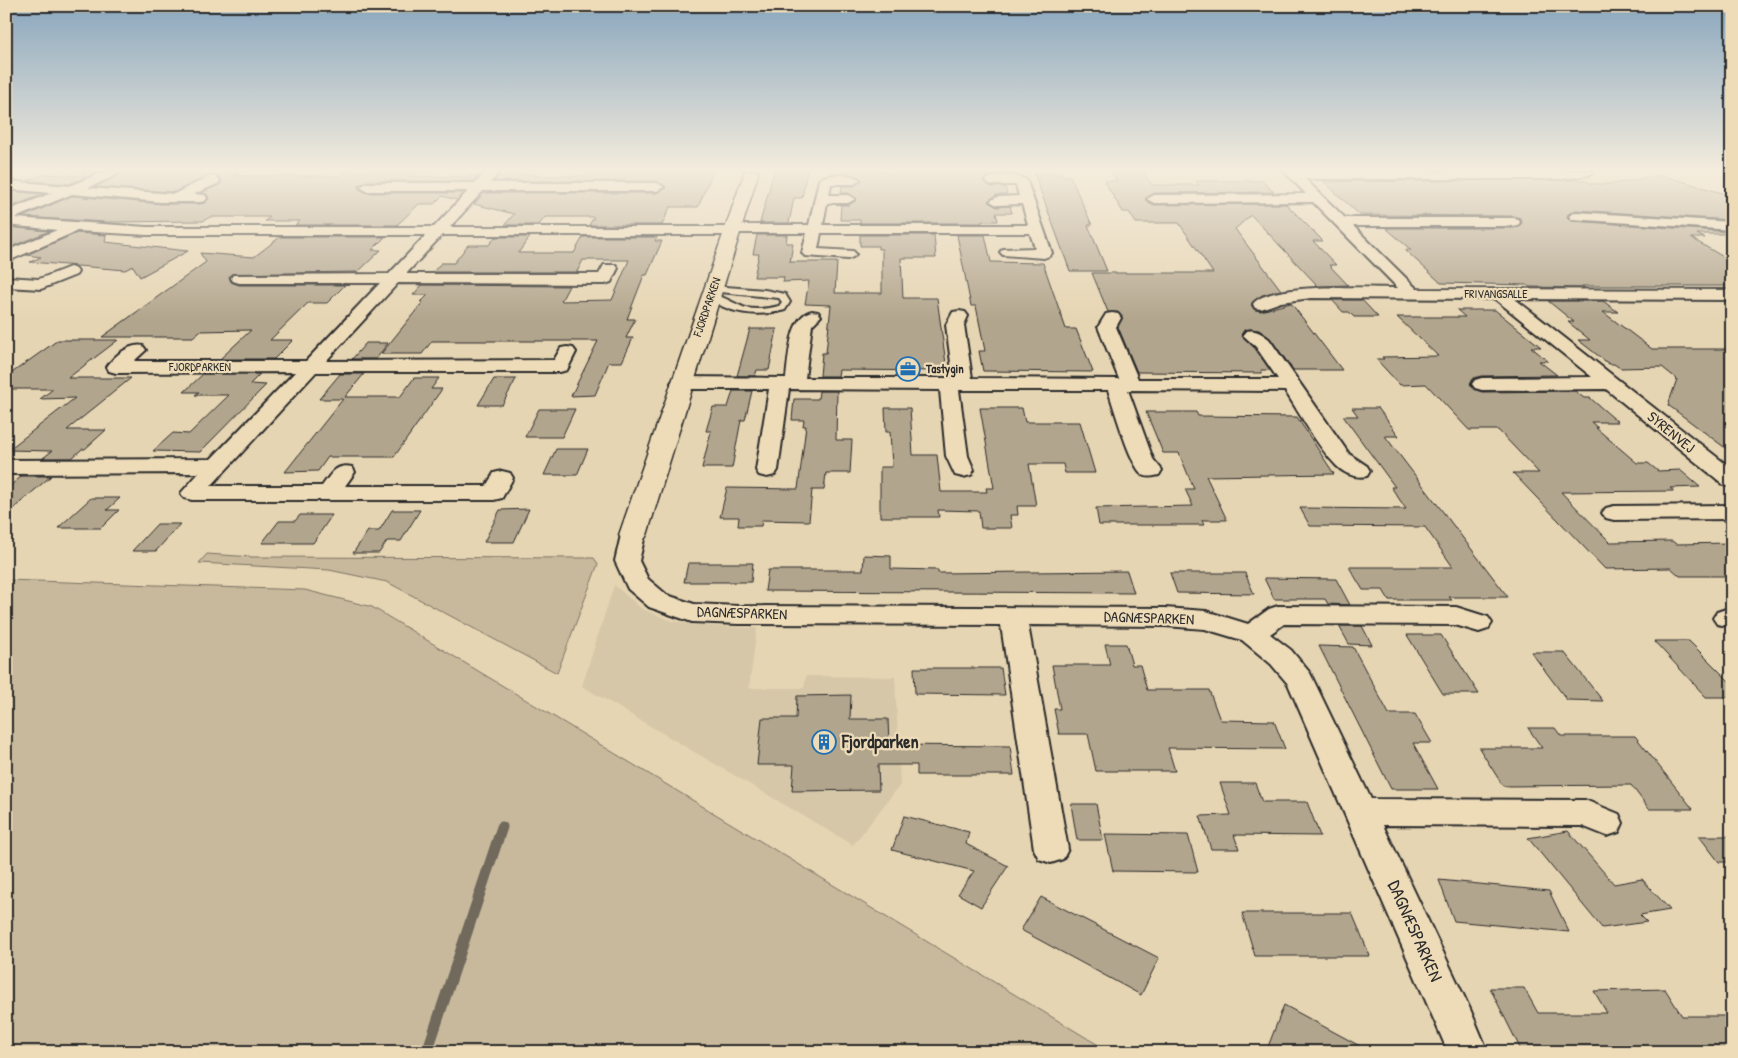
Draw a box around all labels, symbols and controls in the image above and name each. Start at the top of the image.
street label: FJORDPARKEN [688,275,725,340]
street label: FRIVANGSALLE [1463,285,1528,302]
office icon: Tastygin [895,356,921,382]
street label: FJORDPARKEN [168,358,231,375]
place label: Tastygin [925,360,964,378]
street label: SYRENVEJ [1643,406,1700,458]
street label: DAGNÆSPARKEN [697,600,787,625]
street label: DAGNÆSPARKEN [1104,605,1194,630]
building icon: Fjordparken [811,729,837,755]
place label: Fjordparken [841,729,919,755]
street label: DAGNÆSPARKEN [1382,876,1449,985]

